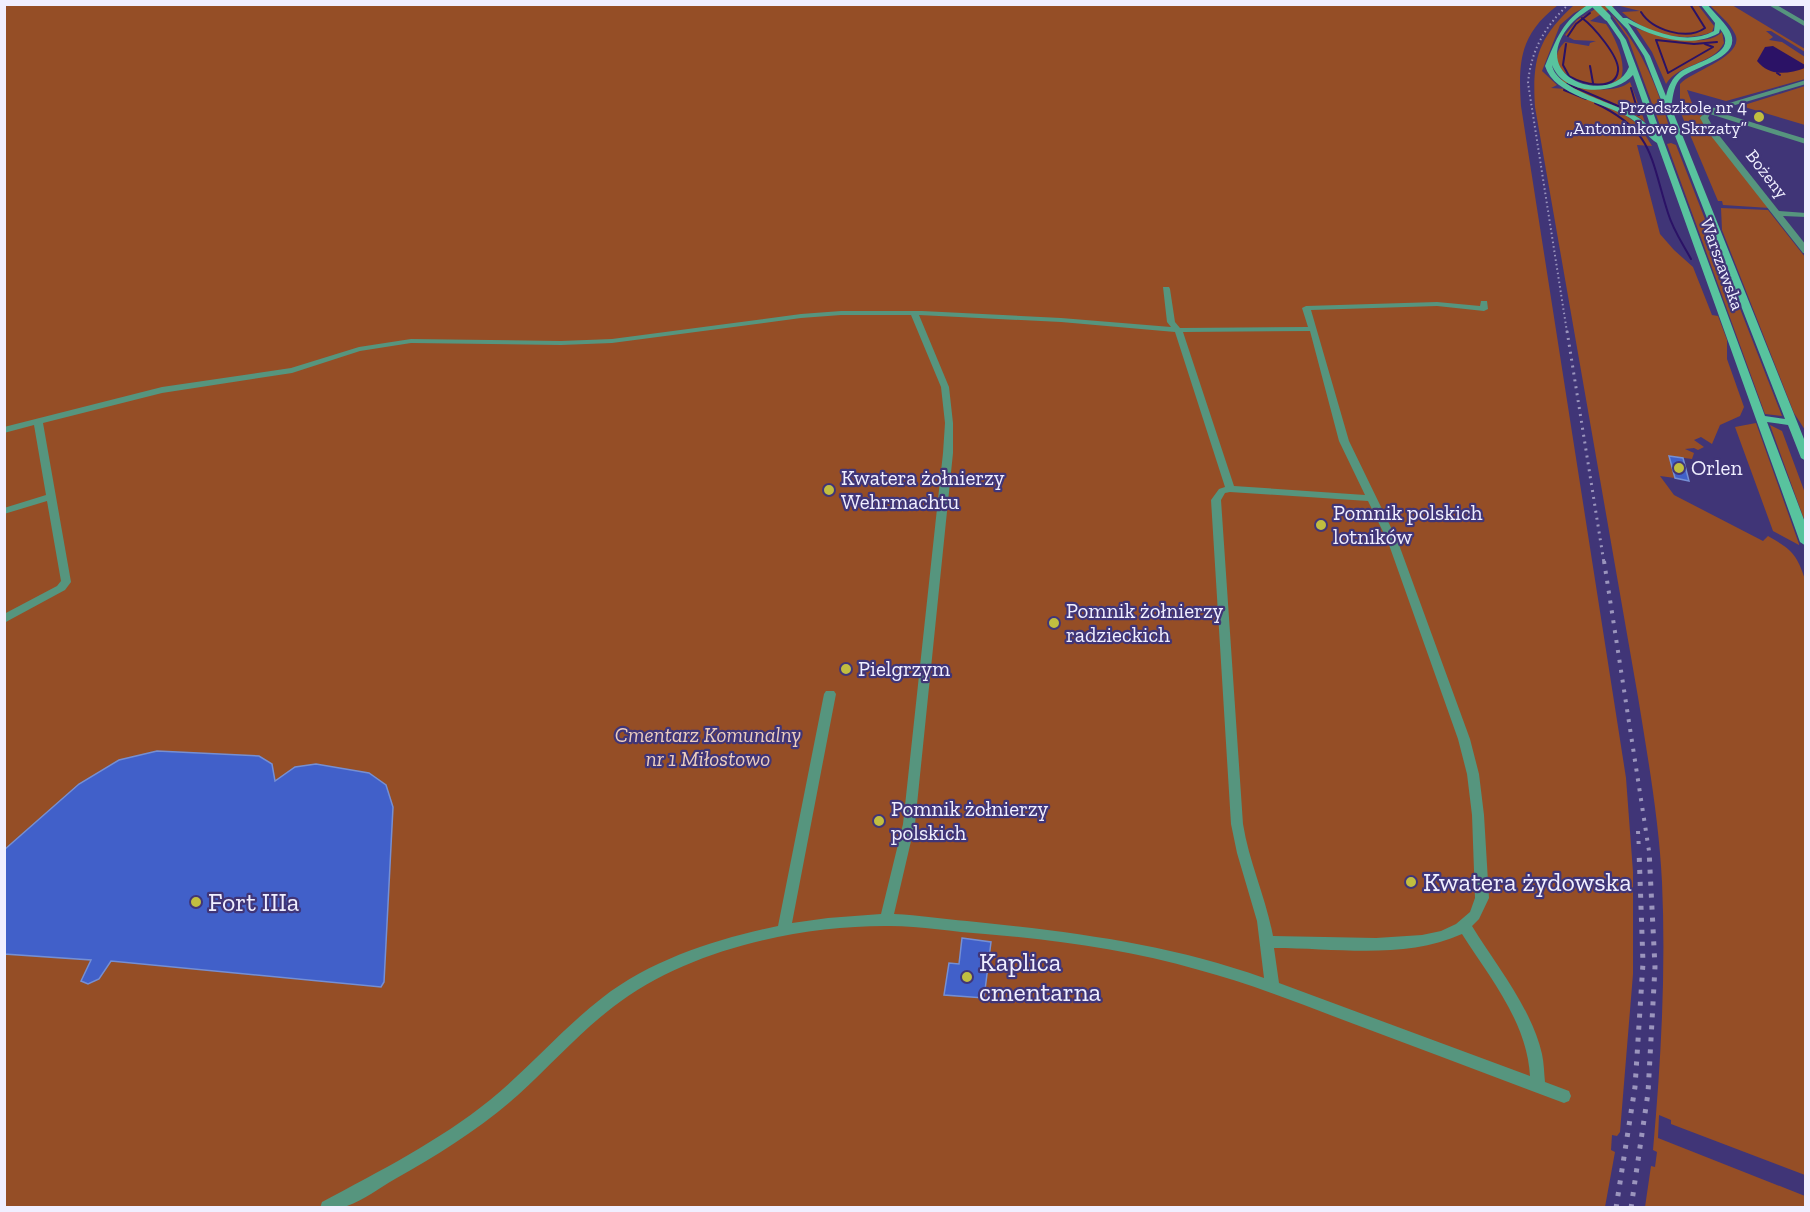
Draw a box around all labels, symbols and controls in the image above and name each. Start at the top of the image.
place label: Przedszkole nr 4 „Antoninkowe Skrzaty” [1567,96,1747,139]
marker: Przedszkole nr 4 „Antoninkowe Skrzaty” [1752,110,1766,124]
street label: Bożeny [1741,145,1793,203]
street label: Warszawska [1695,215,1749,313]
place label: Orlen [1691,455,1742,480]
marker: Orlen [1672,461,1686,475]
place label: Kwatera żołnierzy Wehrmachtu [841,465,1005,514]
marker: Kwatera żołnierzy Wehrmachtu [822,483,836,497]
place label: Pomnik polskich lotników [1333,500,1483,549]
marker: Pomnik polskich lotników [1314,518,1328,532]
place label: Pomnik żołnierzy radzieckich [1066,598,1224,647]
marker: Pomnik żołnierzy radzieckich [1047,616,1061,630]
place label: Pielgrzym [858,656,950,681]
marker: Pielgrzym [839,662,853,676]
park label: Cmentarz Komunalny nr 1 Miłostowo [615,722,801,771]
place label: Pomnik żołnierzy polskich [891,796,1049,845]
marker: Pomnik żołnierzy polskich [872,814,886,828]
place label: Kwatera żydowska [1423,866,1632,898]
marker: Kwatera żydowska [1404,875,1418,889]
place label: Fort IIIa [208,886,300,918]
marker: Fort IIIa [189,895,203,909]
place label: Kaplica cmentarna [979,946,1102,1008]
marker: Kaplica cmentarna [960,970,974,984]

